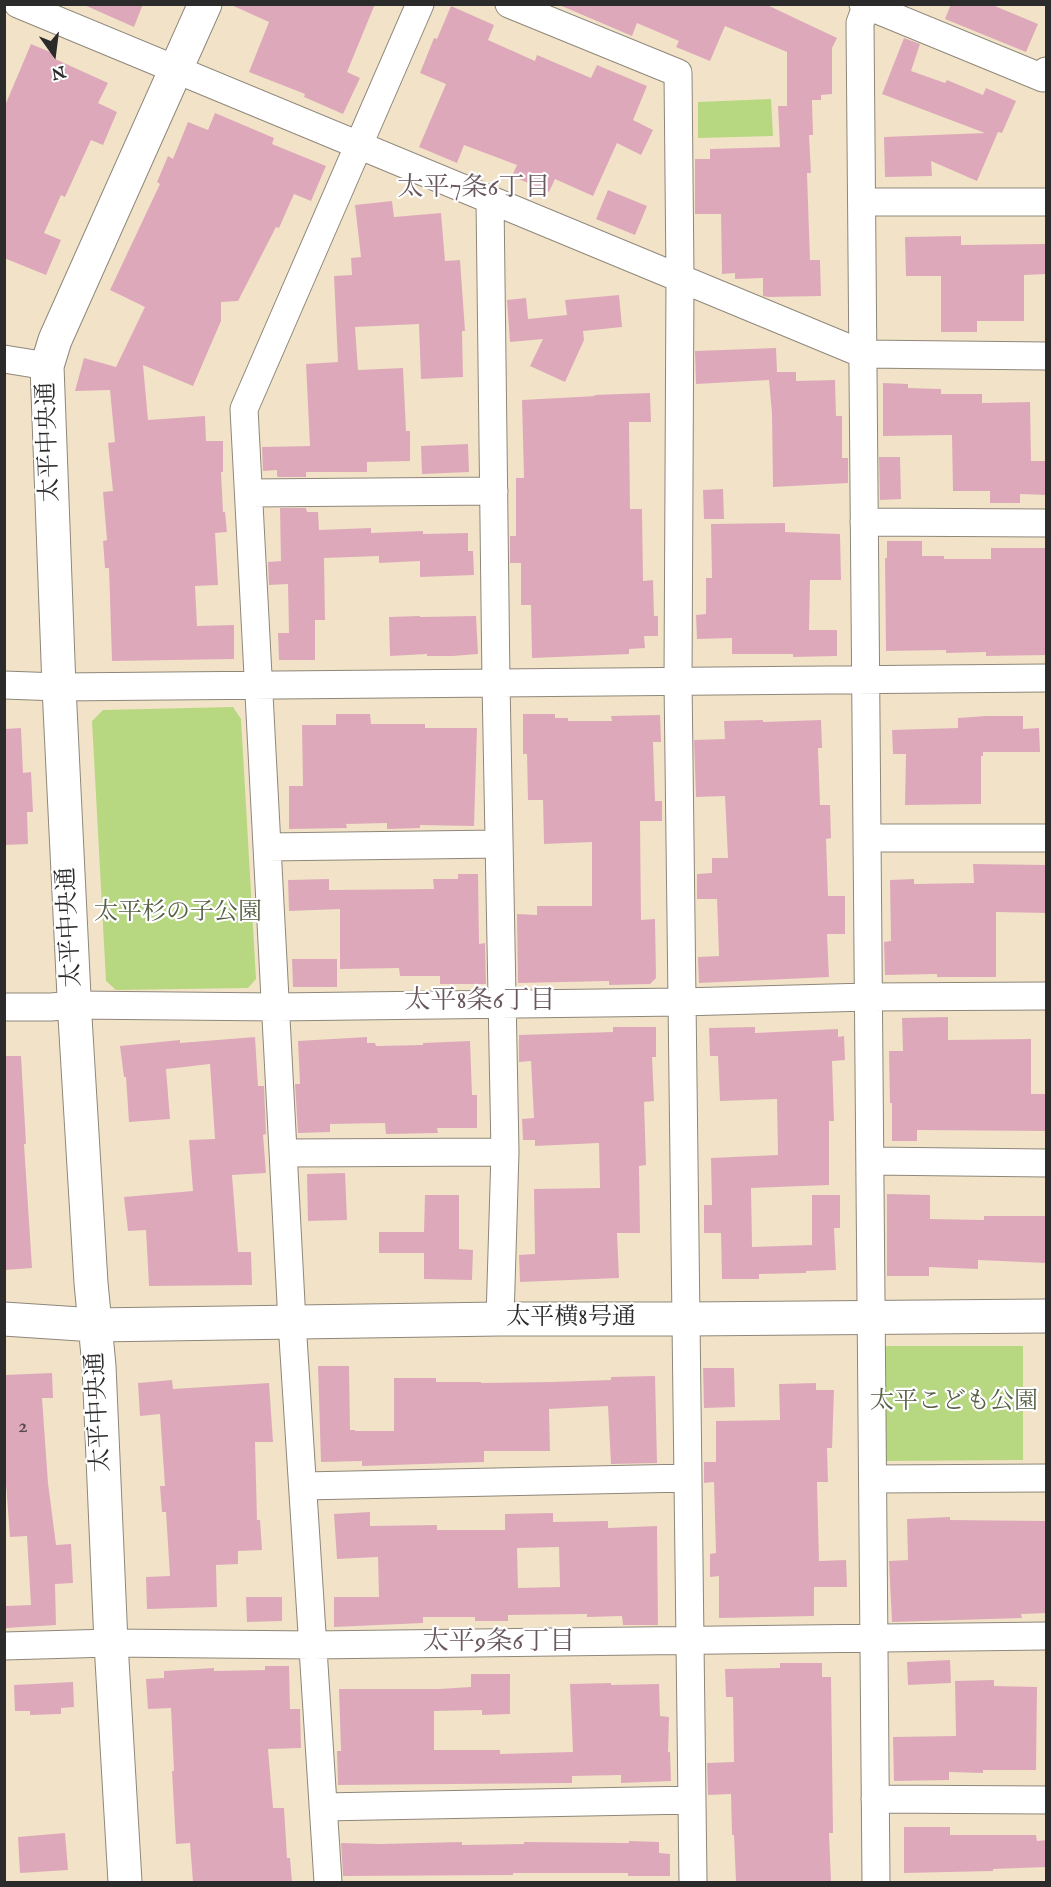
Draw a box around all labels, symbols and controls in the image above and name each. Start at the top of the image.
north arrow [24,24,84,84]
text: N [49,60,67,83]
district label: 太平7条6丁目 [397,174,551,206]
street label: 太平中央通 [34,382,66,502]
street label: 太平中央通 [53,866,89,988]
park label: 太平杉の子公園 [94,900,262,928]
district label: 太平8条6丁目 [404,987,556,1019]
street label: 太平横8号通 [506,1305,636,1333]
street label: 太平中央通 [82,1351,118,1473]
park label: 太平こども公園 [870,1389,1038,1417]
house number: 2 [18,1415,28,1441]
district label: 太平9条6丁目 [423,1628,575,1660]

